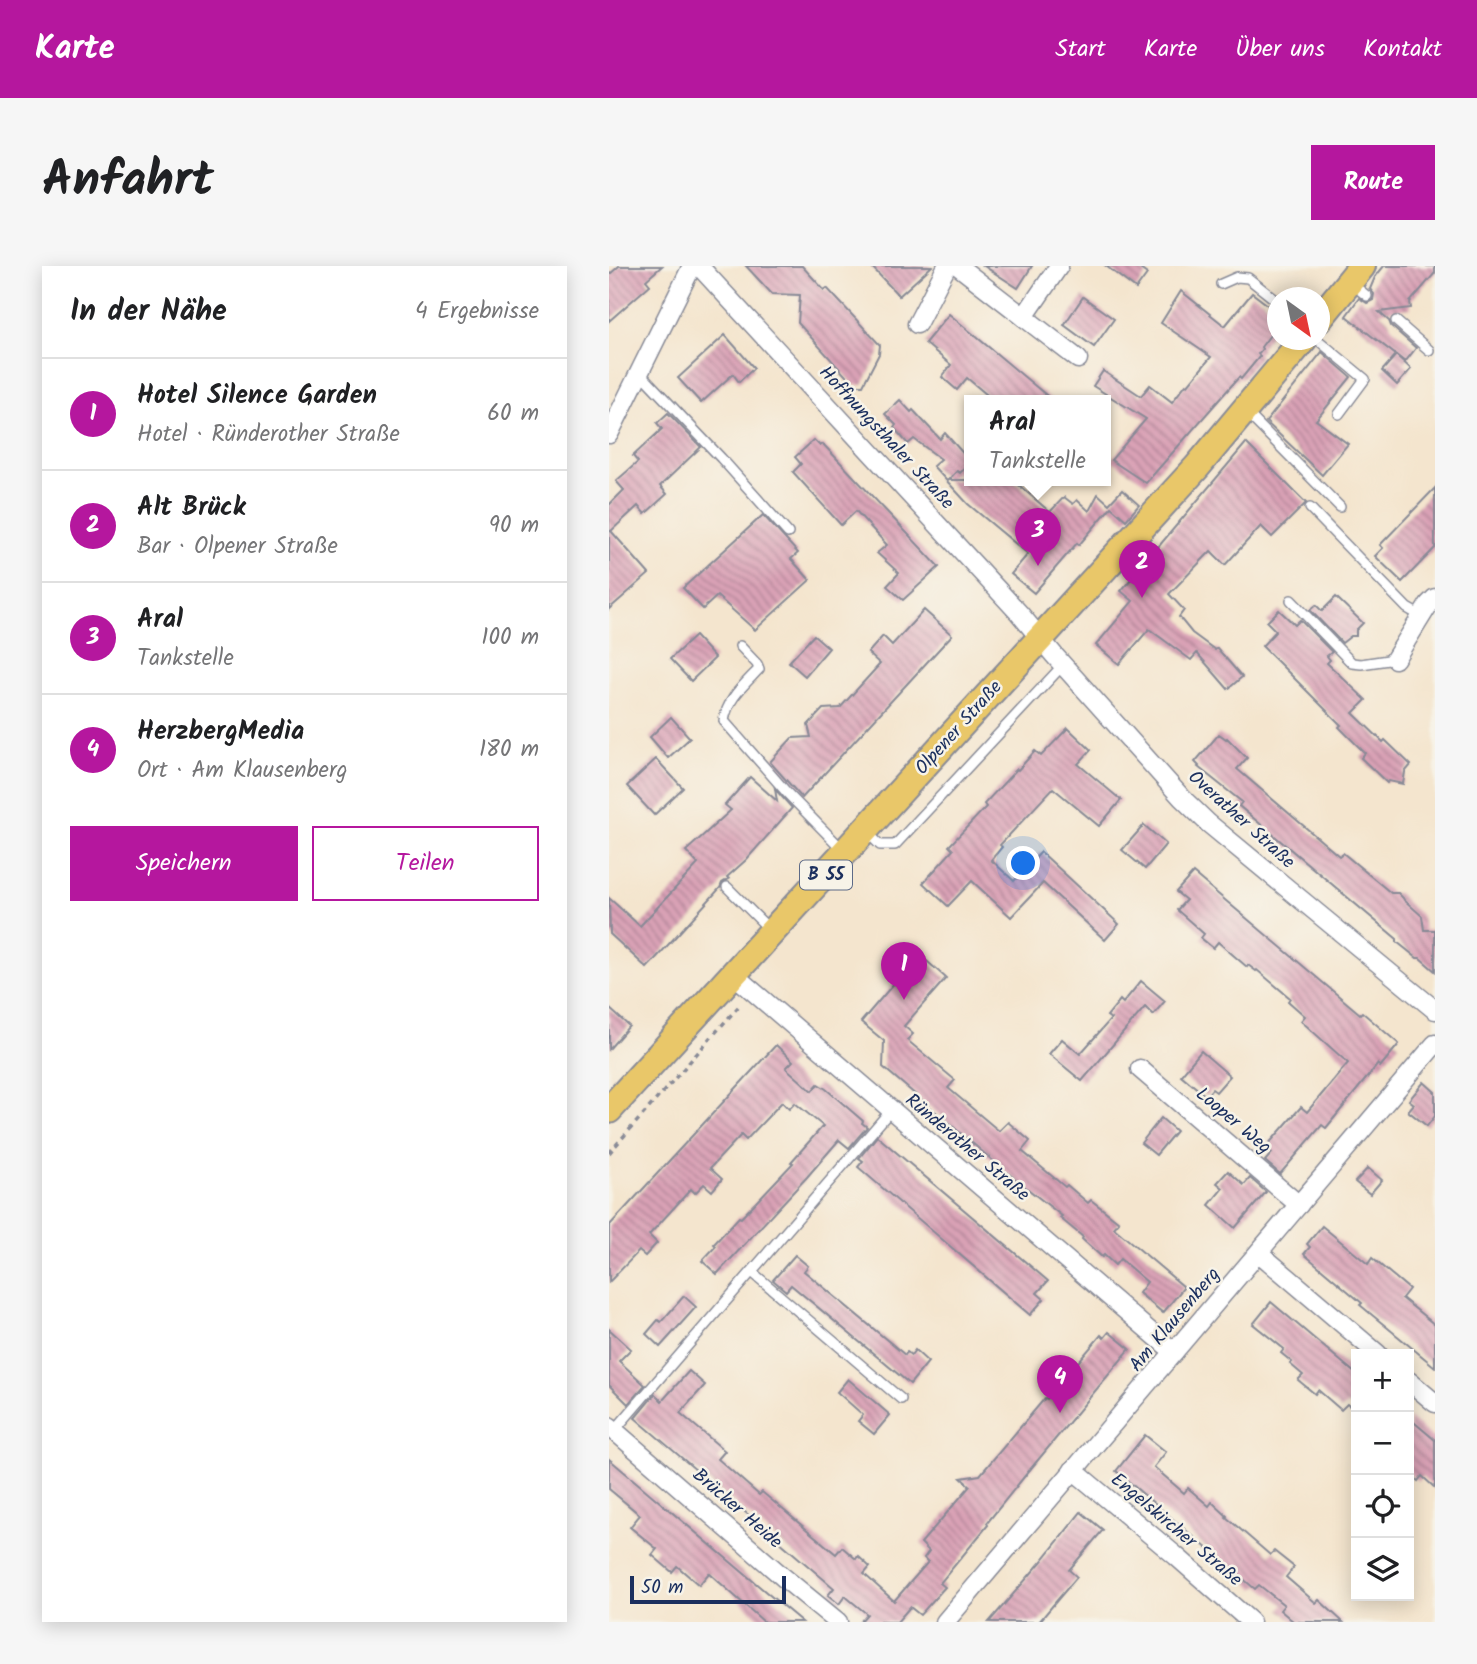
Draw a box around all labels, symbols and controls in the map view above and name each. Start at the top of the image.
text: Karte [35,23,115,76]
text: Start [1055,30,1106,69]
text: Karte [1144,30,1197,69]
text: Über uns [1235,30,1325,69]
text: Kontakt [1363,30,1442,69]
text: Anfahrt [42,143,214,221]
button: Route [1311,145,1435,220]
north arrow [1267,287,1330,350]
text: In der Nähe [70,288,227,336]
text: 4 Ergebnisse [415,294,539,330]
street label: Hoffnungsthaler Straße [811,359,961,517]
text: Hotel Silence Garden [137,375,377,417]
popup [964,395,1111,486]
text: 1 [90,396,96,432]
text: 60 m [487,396,539,432]
text: Aral [989,402,1035,444]
text: Hotel · Ründerother Straße [137,417,400,453]
text: Tankstelle [989,444,1086,480]
text: Alt Brück [137,487,246,529]
text: 2 [86,508,100,544]
text: 90 m [489,508,539,544]
pin: 3 [1015,508,1061,566]
text: Bar · Olpener Straße [137,529,338,565]
pin: 2 [1119,540,1165,598]
text: Aral [137,599,183,641]
text: 3 [87,620,99,656]
text: 100 m [481,620,539,656]
text: Tankstelle [137,641,234,677]
street label: Olpener Straße [908,673,1010,782]
text: HerzbergMedia [137,711,304,753]
text: 4 [87,732,99,768]
text: 180 m [479,732,539,768]
text: Ort · Am Klausenberg [137,753,347,789]
street label: Overather Straße [1181,763,1302,877]
button: Speichern [70,826,298,901]
button: Teilen [312,826,539,901]
your location [1006,846,1040,880]
road number: B 55 [800,860,852,890]
pin: 1 [881,942,927,1000]
street label: Looper Weg [1188,1080,1278,1162]
street label: Ründerother Straße [898,1087,1037,1210]
street label: Am Klausenberg [1122,1261,1228,1379]
map controls [1351,1349,1414,1601]
button: + [1351,1349,1414,1412]
pin: 4 [1037,1355,1083,1413]
button: − [1351,1412,1414,1475]
street label: Brücker Heide [685,1461,789,1557]
street label: Engelskircher Straße [1103,1466,1249,1595]
button: locate [1351,1475,1414,1538]
button: layers [1351,1538,1414,1601]
scale bar [630,1573,786,1605]
text: 50 m [641,1573,683,1603]

